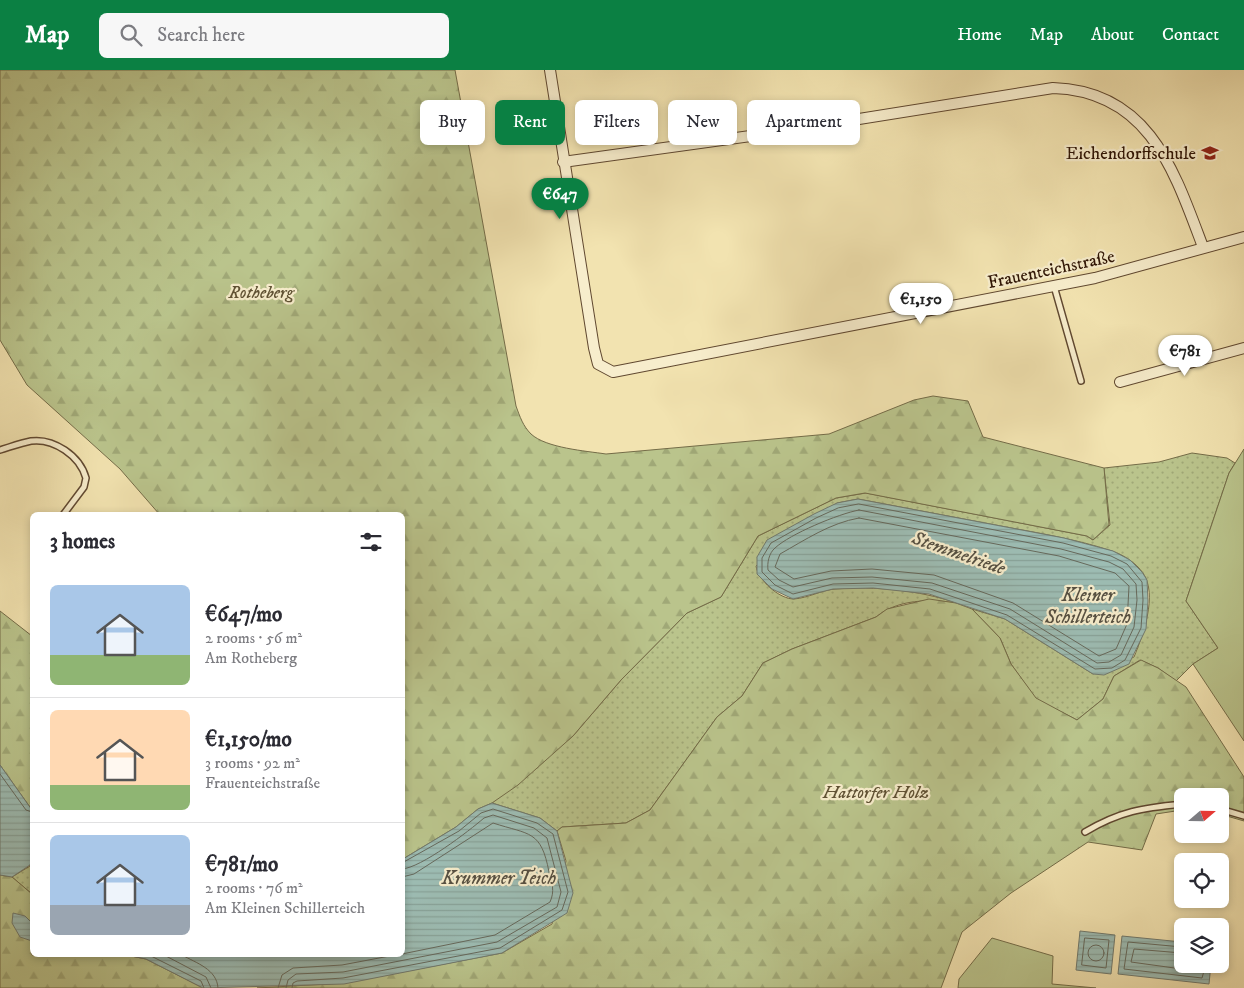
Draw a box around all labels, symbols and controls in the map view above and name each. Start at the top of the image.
search box [99,13,449,58]
text: Map [25,20,69,50]
icon: search [117,21,145,49]
text: Search here [157,24,245,47]
text: Home [957,24,1002,46]
text: Map [1030,24,1063,46]
text: About [1091,24,1134,46]
text: Contact [1162,24,1219,46]
chip: Buy [420,100,485,145]
chip: Rent [495,100,565,145]
chip: Filters [575,100,658,145]
chip: New [668,100,737,145]
chip: Apartment [747,100,860,145]
place label: Eichendorffschule [1066,143,1196,165]
school or university icon: Eichendorffschule [1200,143,1220,163]
pin: €647 [530,178,590,220]
text: €647 [543,184,577,204]
street label: Frauenteichstraße [986,246,1117,294]
park label: Rotheberg [227,282,295,304]
pin: €1,150 [880,282,962,325]
text: €1,150 [900,289,942,309]
pin: €781 [1155,334,1215,377]
text: €781 [1169,341,1201,361]
water label: Stemmelriede [908,526,1009,580]
icon: filters [357,528,385,556]
text: 3 homes [50,529,115,555]
water label: Kleiner Schillerteich [1044,584,1132,629]
text: €647/mo [205,602,282,628]
icon: home [90,605,150,665]
text: 2 rooms · 56 m² [205,628,302,648]
text: Am Rotheberg [205,648,297,668]
text: €1,150/mo [205,727,292,753]
icon: home [90,730,150,790]
text: 3 rooms · 92 m² [205,753,300,773]
text: Frauenteichstraße [205,773,320,793]
park label: Hattorfer Holz [822,782,929,804]
north arrow [1174,788,1229,842]
map controls [1174,788,1229,973]
text: €781/mo [205,852,278,878]
button: locate [1174,853,1229,908]
icon: home [90,855,150,915]
water label: Krummer Teich [441,867,557,890]
text: 2 rooms · 76 m² [205,878,303,898]
text: Am Kleinen Schillerteich [205,898,365,918]
button: layers [1174,918,1229,973]

